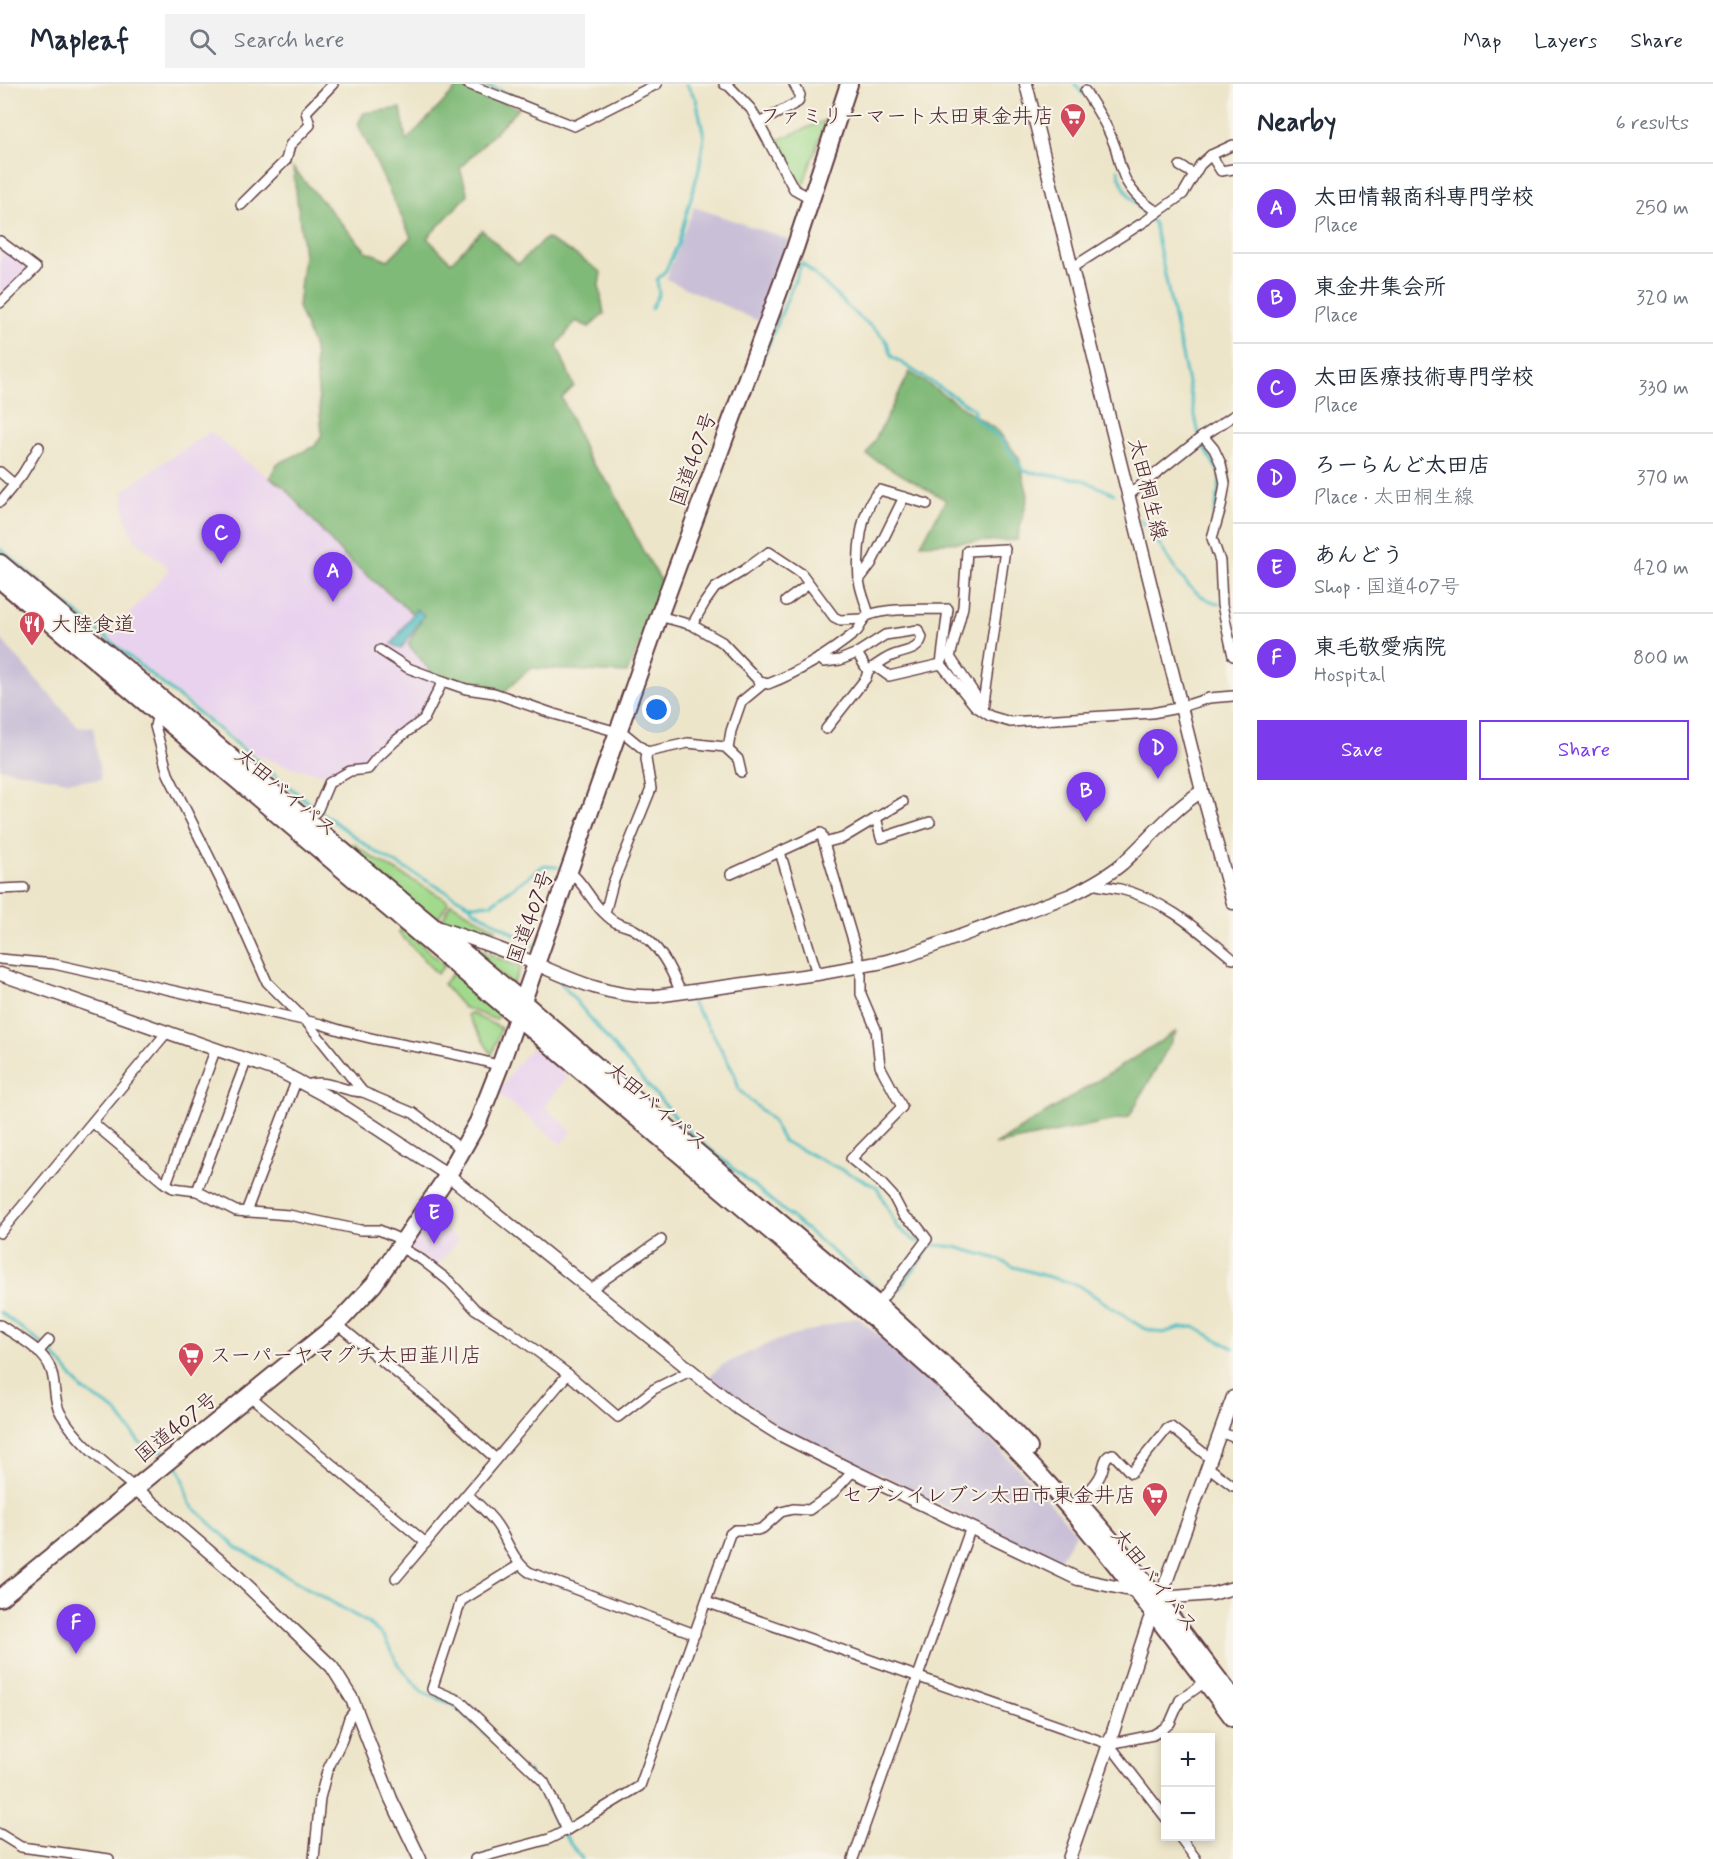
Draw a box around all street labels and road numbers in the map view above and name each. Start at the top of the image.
street label: 国道407号 [664,408,724,511]
street label: 太田桐生線 [1121,435,1173,544]
street label: 太田バイパス [228,742,342,844]
street label: 国道407号 [501,866,561,969]
street label: 太田バイパス [599,1056,713,1158]
street label: 国道407号 [129,1386,224,1470]
street label: 太田バイパス [1105,1523,1204,1639]

